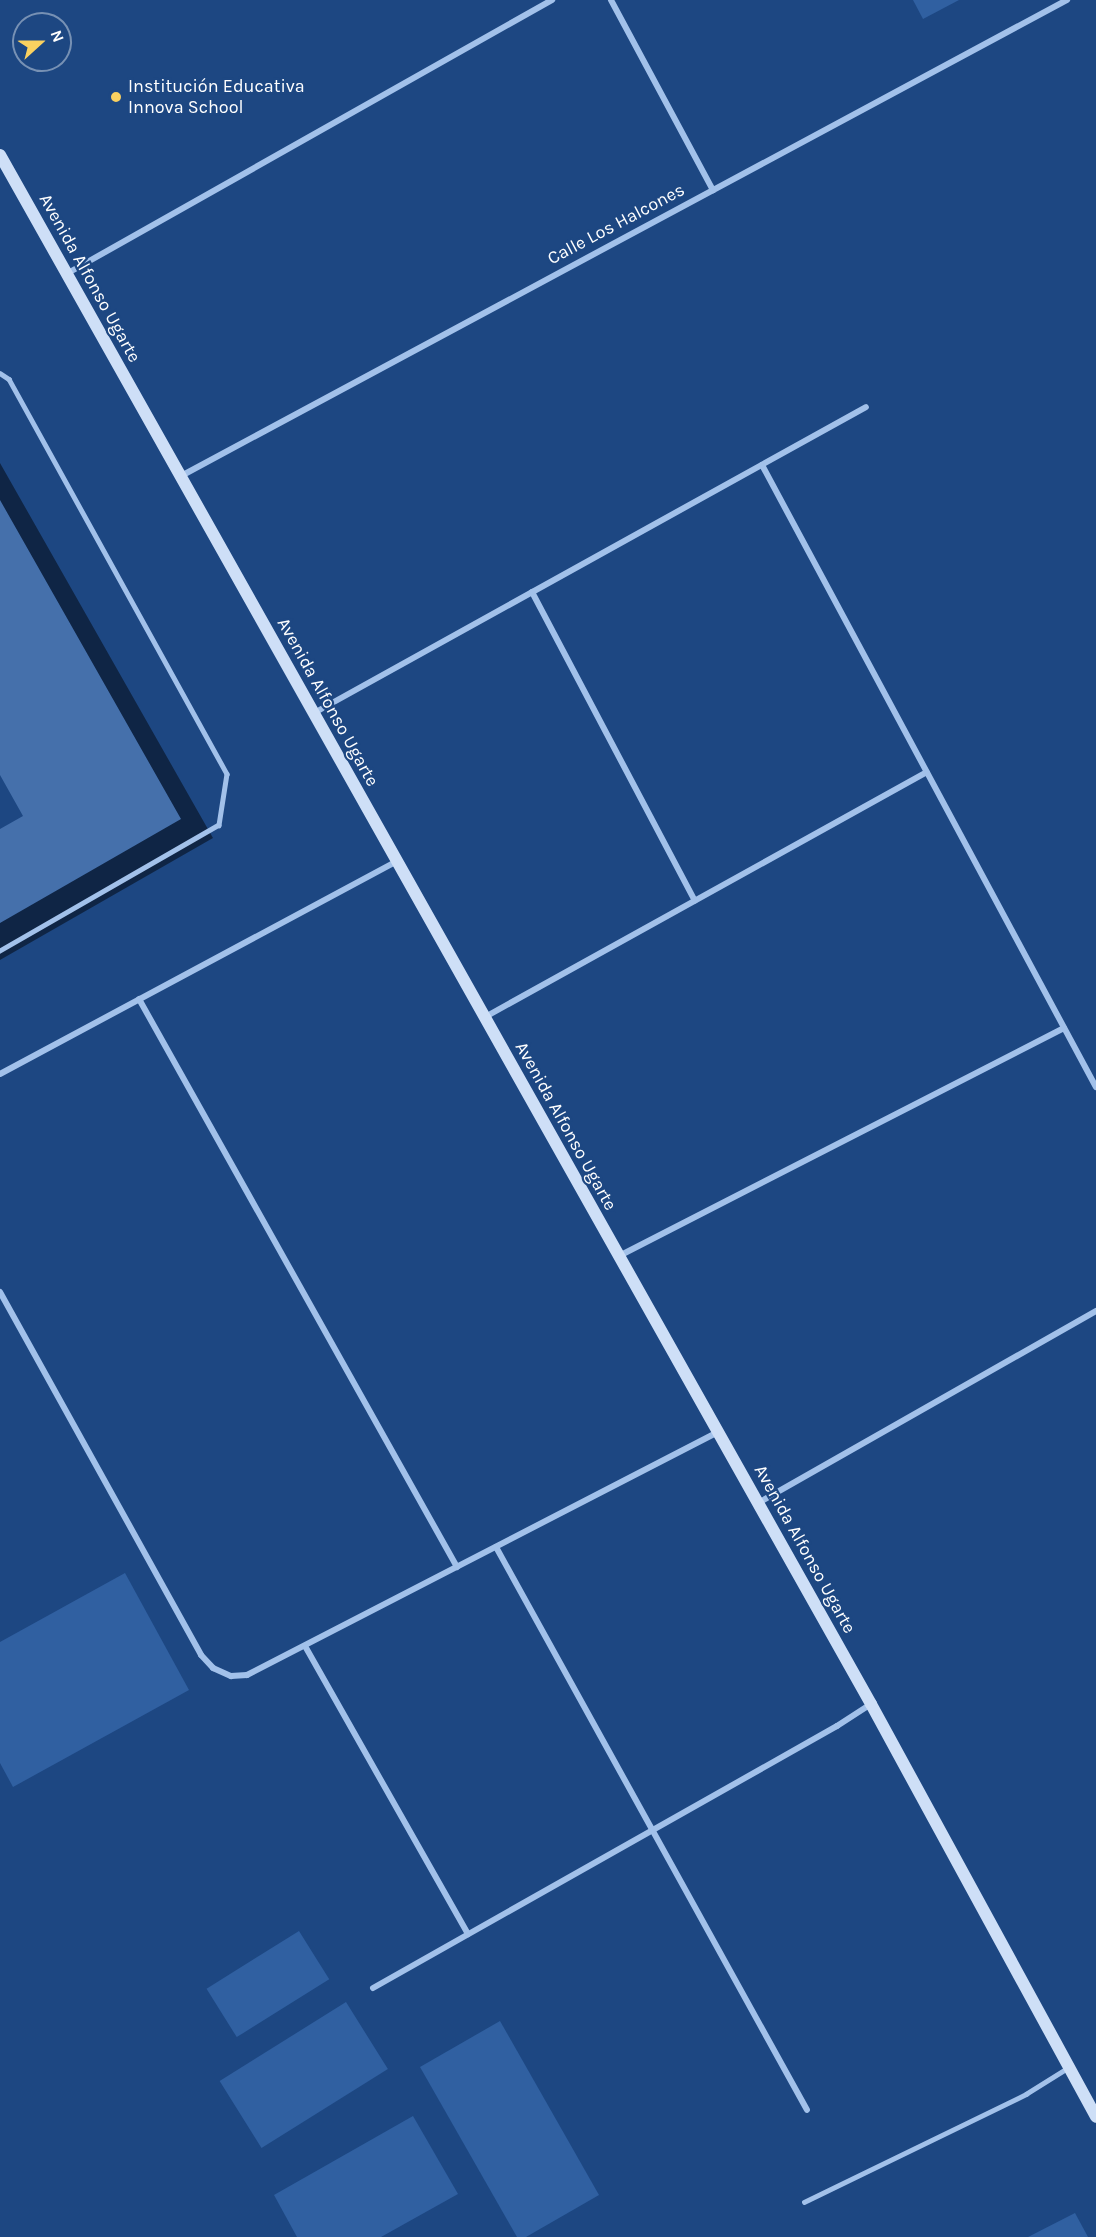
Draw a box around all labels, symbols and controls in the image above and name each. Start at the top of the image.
north arrow [12,12,72,72]
text: N [46,27,68,45]
place label: Institución Educativa Innova School [128,76,305,118]
marker: Institución Educativa Innova School [109,90,123,104]
street label: Calle Los Halcones [544,179,688,269]
street label: Avenida Alfonso Ugarte [35,190,145,366]
street label: Avenida Alfonso Ugarte [273,614,383,790]
street label: Avenida Alfonso Ugarte [511,1038,621,1214]
street label: Avenida Alfonso Ugarte [750,1461,860,1637]

